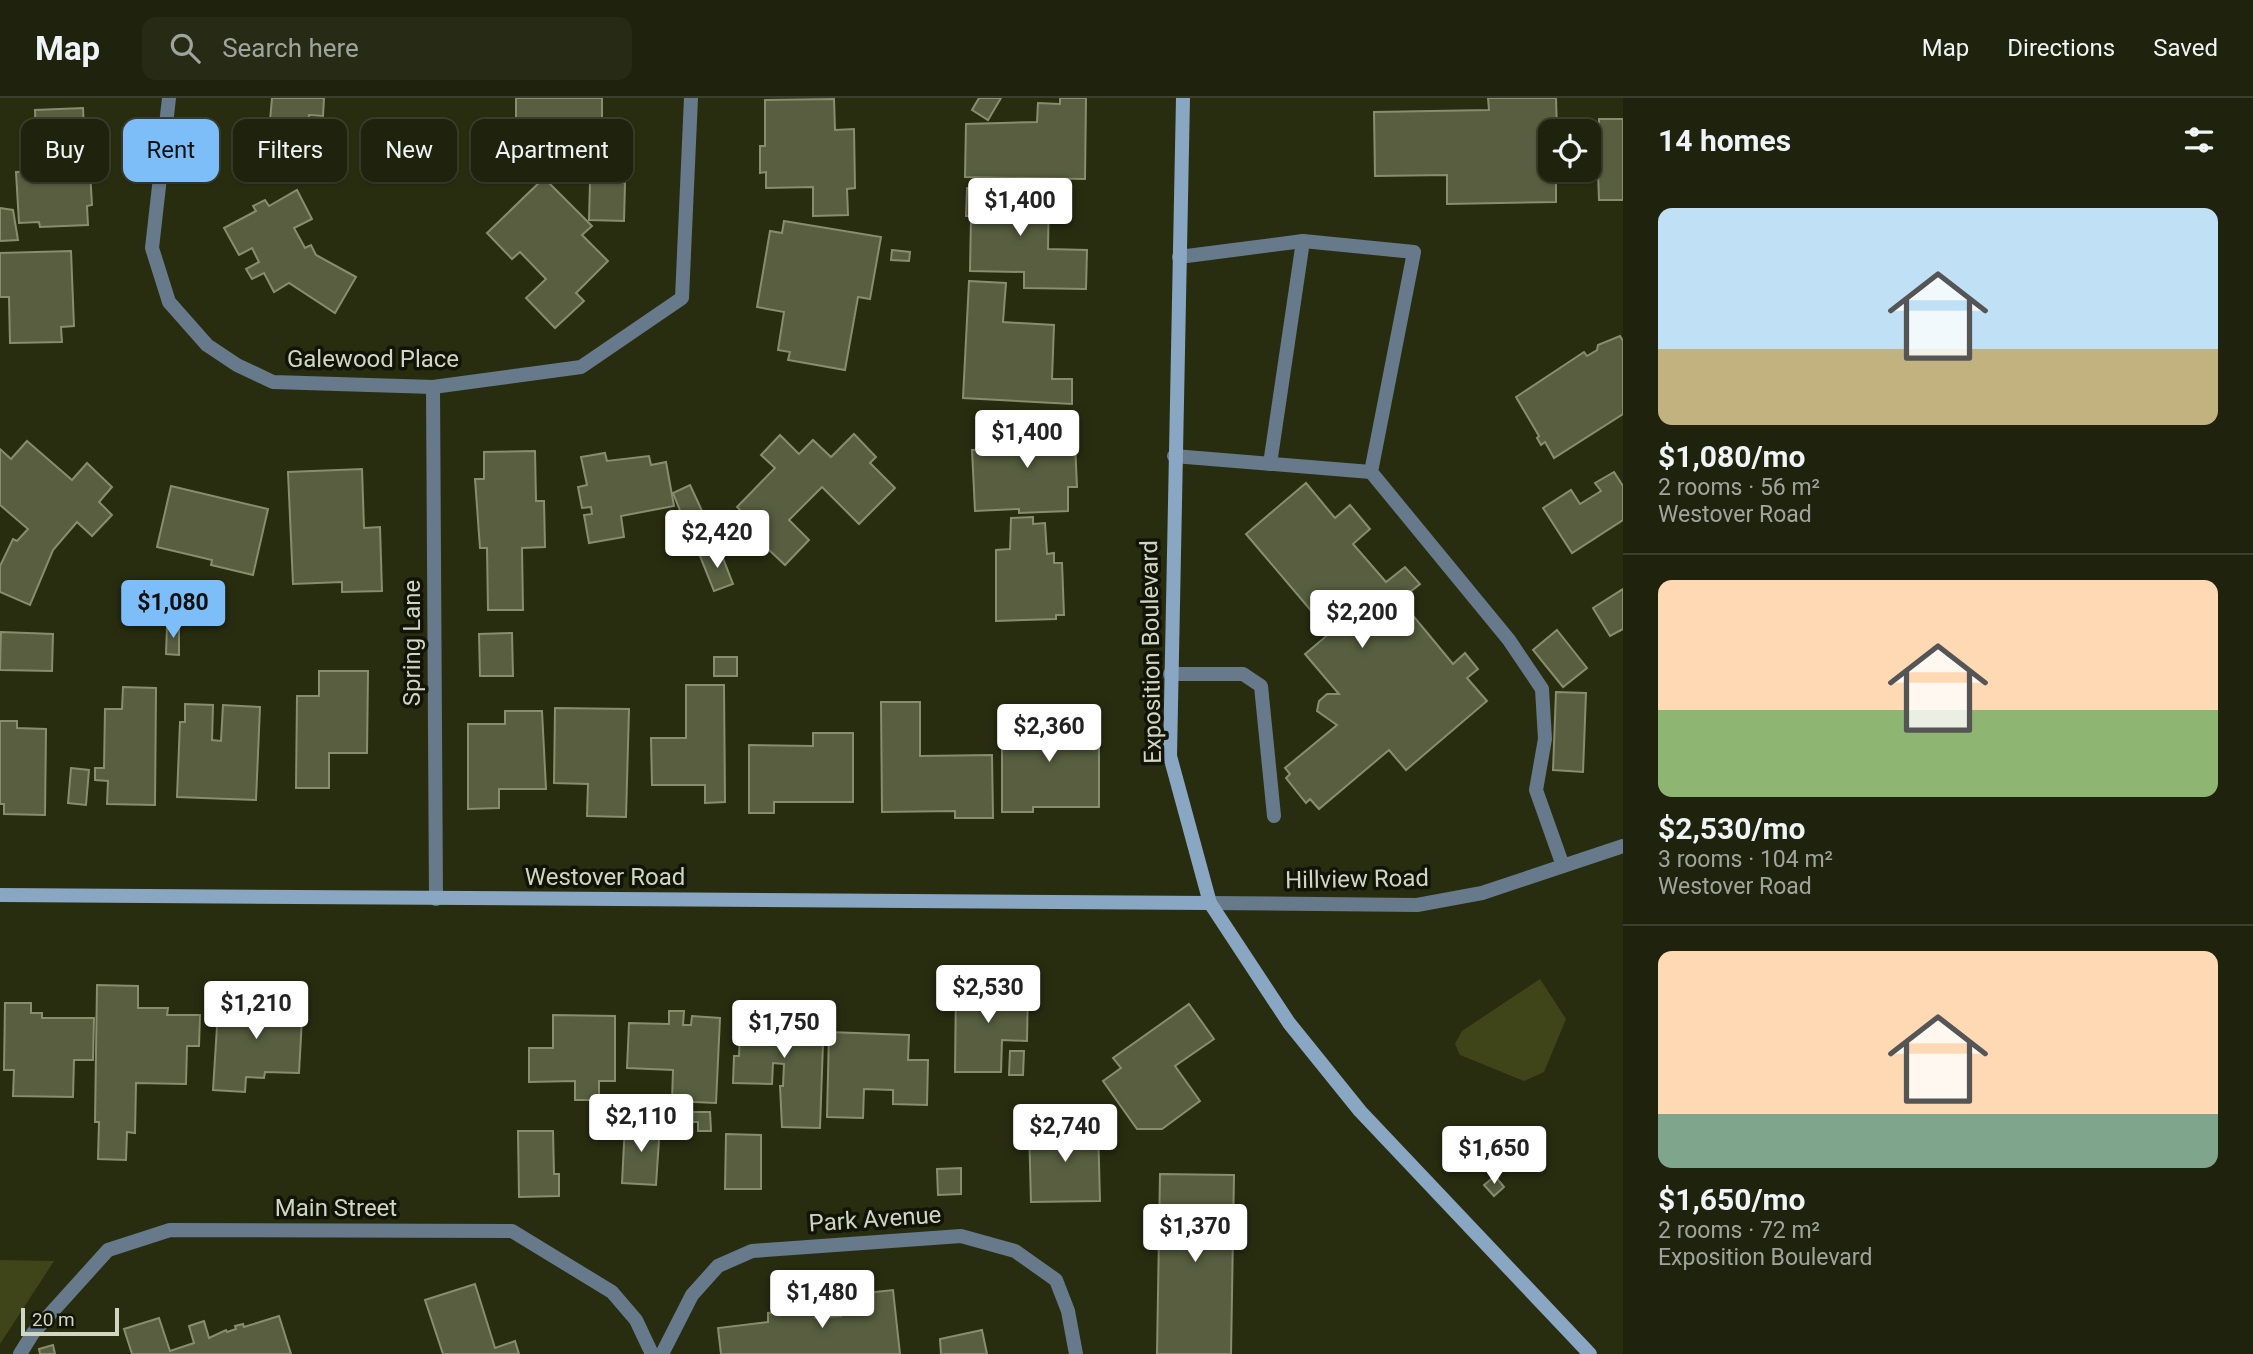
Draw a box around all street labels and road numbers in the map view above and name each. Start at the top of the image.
street label: Galewood Place [287,345,459,373]
street label: Exposition Boulevard [1135,540,1167,764]
street label: Spring Lane [398,580,426,706]
street label: Westover Road [525,863,685,891]
street label: Hillview Road [1285,864,1429,894]
street label: Main Street [275,1194,397,1222]
street label: Park Avenue [808,1200,942,1238]

